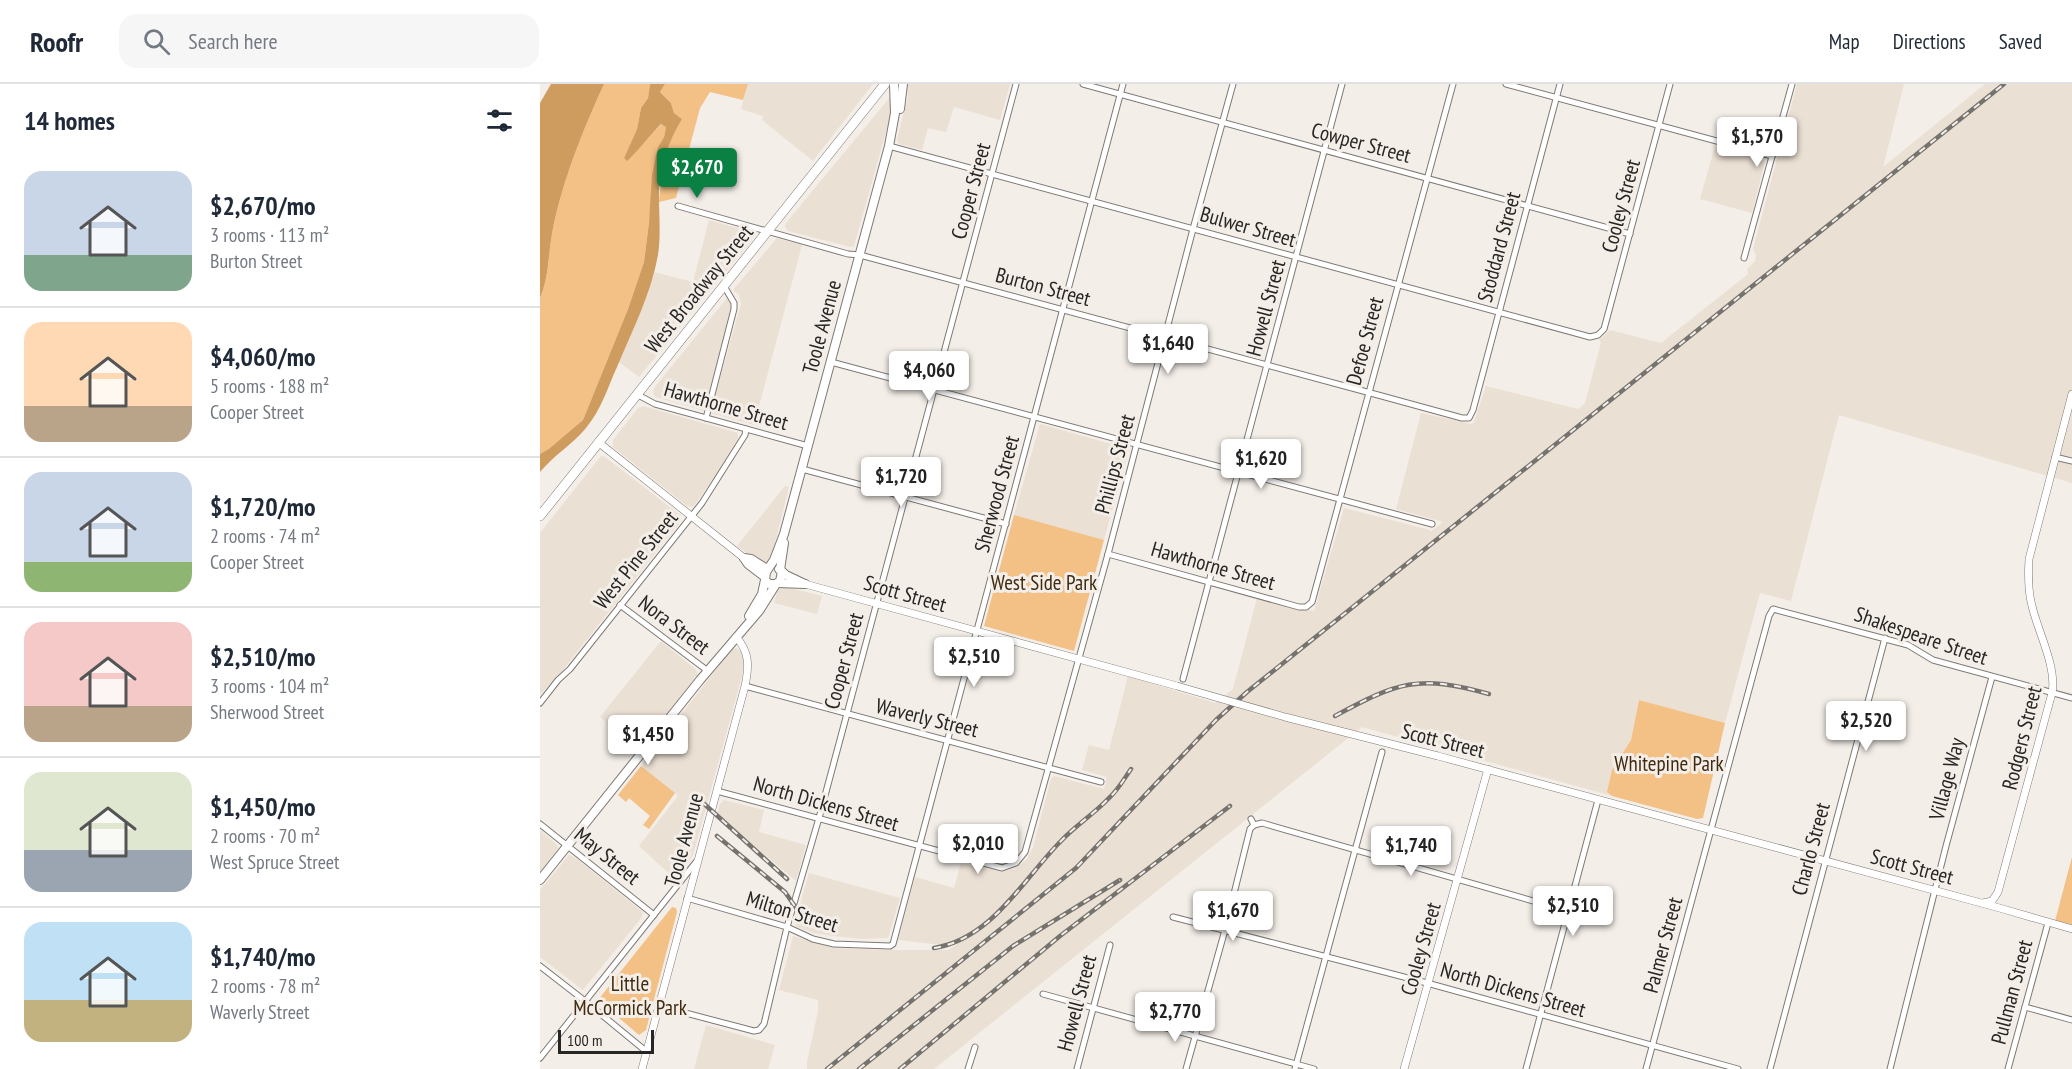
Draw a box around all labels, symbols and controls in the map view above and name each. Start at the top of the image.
search box [119,14,539,68]
text: Roofr [30,23,83,60]
icon: search [140,25,173,58]
text: Search here [188,27,278,55]
text: Map [1829,28,1860,55]
text: Directions [1893,28,1966,55]
text: Saved [1999,28,2042,55]
text: 14 homes [24,104,115,137]
icon: filters [483,104,516,137]
street label: Cowper Street [1308,116,1414,169]
pin: $1,570 [1708,117,1806,168]
text: $1,570 [1731,123,1783,149]
street label: Cooper Street [945,140,996,242]
pin: $2,670 [648,148,746,199]
text: $2,670 [671,154,723,180]
street label: Cooley Street [1595,156,1646,256]
text: $2,670/mo [210,189,316,222]
street label: Stoddard Street [1471,189,1526,305]
icon: home [72,195,144,267]
street label: Bulwer Street [1197,200,1299,253]
street label: West Broadway Street [639,219,759,358]
text: 3 rooms · 113 m² [210,222,329,248]
text: Burton Street [210,248,302,274]
street label: Howell Street [1240,256,1291,359]
street label: Burton Street [993,261,1094,312]
street label: Toole Avenue [796,277,847,377]
street label: Defoe Street [1340,293,1389,388]
pin: $1,640 [1119,324,1217,375]
text: $1,640 [1142,330,1194,356]
text: $4,060/mo [210,340,316,373]
icon: home [72,346,144,418]
pin: $4,060 [880,351,978,402]
text: $4,060 [903,357,955,383]
text: 5 rooms · 188 m² [210,373,329,399]
street label: Hawthorne Street [661,375,791,436]
text: Cooper Street [210,399,304,425]
street label: Phillips Street [1088,411,1141,517]
street label: Sherwood Street [968,432,1025,555]
pin: $1,620 [1212,439,1310,490]
text: $1,620 [1235,445,1287,471]
pin: $1,720 [852,457,950,508]
text: $1,720 [875,463,927,489]
text: $1,720/mo [210,490,316,523]
icon: home [72,496,144,568]
street label: West Pine Street [588,505,684,615]
text: 2 rooms · 74 m² [210,523,320,549]
street label: Hawthorne Street [1148,535,1278,596]
text: Cooper Street [210,549,304,575]
street label: Scott Street [861,569,950,618]
park label: West Side Park [991,569,1097,596]
street label: Nora Street [633,589,716,660]
street label: Shakespeare Street [1851,600,1991,671]
street label: Cooper Street [818,610,869,712]
pin: $2,510 [925,637,1023,688]
text: $2,510/mo [210,640,316,673]
text: $2,510 [948,643,1000,669]
icon: home [72,646,144,718]
text: 3 rooms · 104 m² [210,673,329,699]
street label: Rodgers Street [1996,683,2047,793]
street label: Waverly Street [873,692,981,743]
text: Sherwood Street [210,699,324,725]
pin: $2,520 [1817,701,1915,752]
text: $2,520 [1840,707,1892,733]
pin: $1,450 [599,715,697,766]
street label: Scott Street [1399,717,1488,764]
text: $1,450 [622,721,674,747]
street label: Village Way [1922,735,1970,824]
park label: Whitepine Park [1614,750,1724,777]
street label: North Dickens Street [750,770,902,837]
text: $1,450/mo [210,790,316,823]
street label: Toole Avenue [658,790,709,890]
icon: home [72,796,144,868]
street label: Charlo Street [1785,799,1836,898]
street label: May Street [569,821,646,890]
text: 2 rooms · 70 m² [210,823,320,849]
pin: $2,010 [929,824,1027,875]
pin: $1,740 [1362,826,1460,877]
text: $2,010 [952,830,1004,856]
text: $1,740 [1385,832,1437,858]
street label: Scott Street [1868,843,1957,891]
text: West Spruce Street [210,849,340,875]
street label: Milton Street [743,885,842,938]
pin: $2,510 [1524,886,1622,937]
pin: $1,670 [1184,891,1282,942]
text: $2,510 [1547,892,1599,918]
street label: Palmer Street [1637,894,1688,996]
text: $1,670 [1207,897,1259,923]
street label: Cooley Street [1394,899,1447,999]
street label: Pullman Street [1985,936,2038,1047]
text: $1,740/mo [210,940,316,973]
icon: home [72,946,144,1018]
street label: Howell Street [1051,951,1102,1054]
street label: North Dickens Street [1437,956,1589,1023]
park label: Little McCormick Park [573,970,687,1021]
text: 2 rooms · 78 m² [210,973,320,999]
pin: $2,770 [1126,992,1224,1043]
text: $2,770 [1149,998,1201,1024]
text: Waverly Street [210,999,310,1025]
scale bar [558,1027,654,1054]
text: 100 m [567,1030,602,1050]

